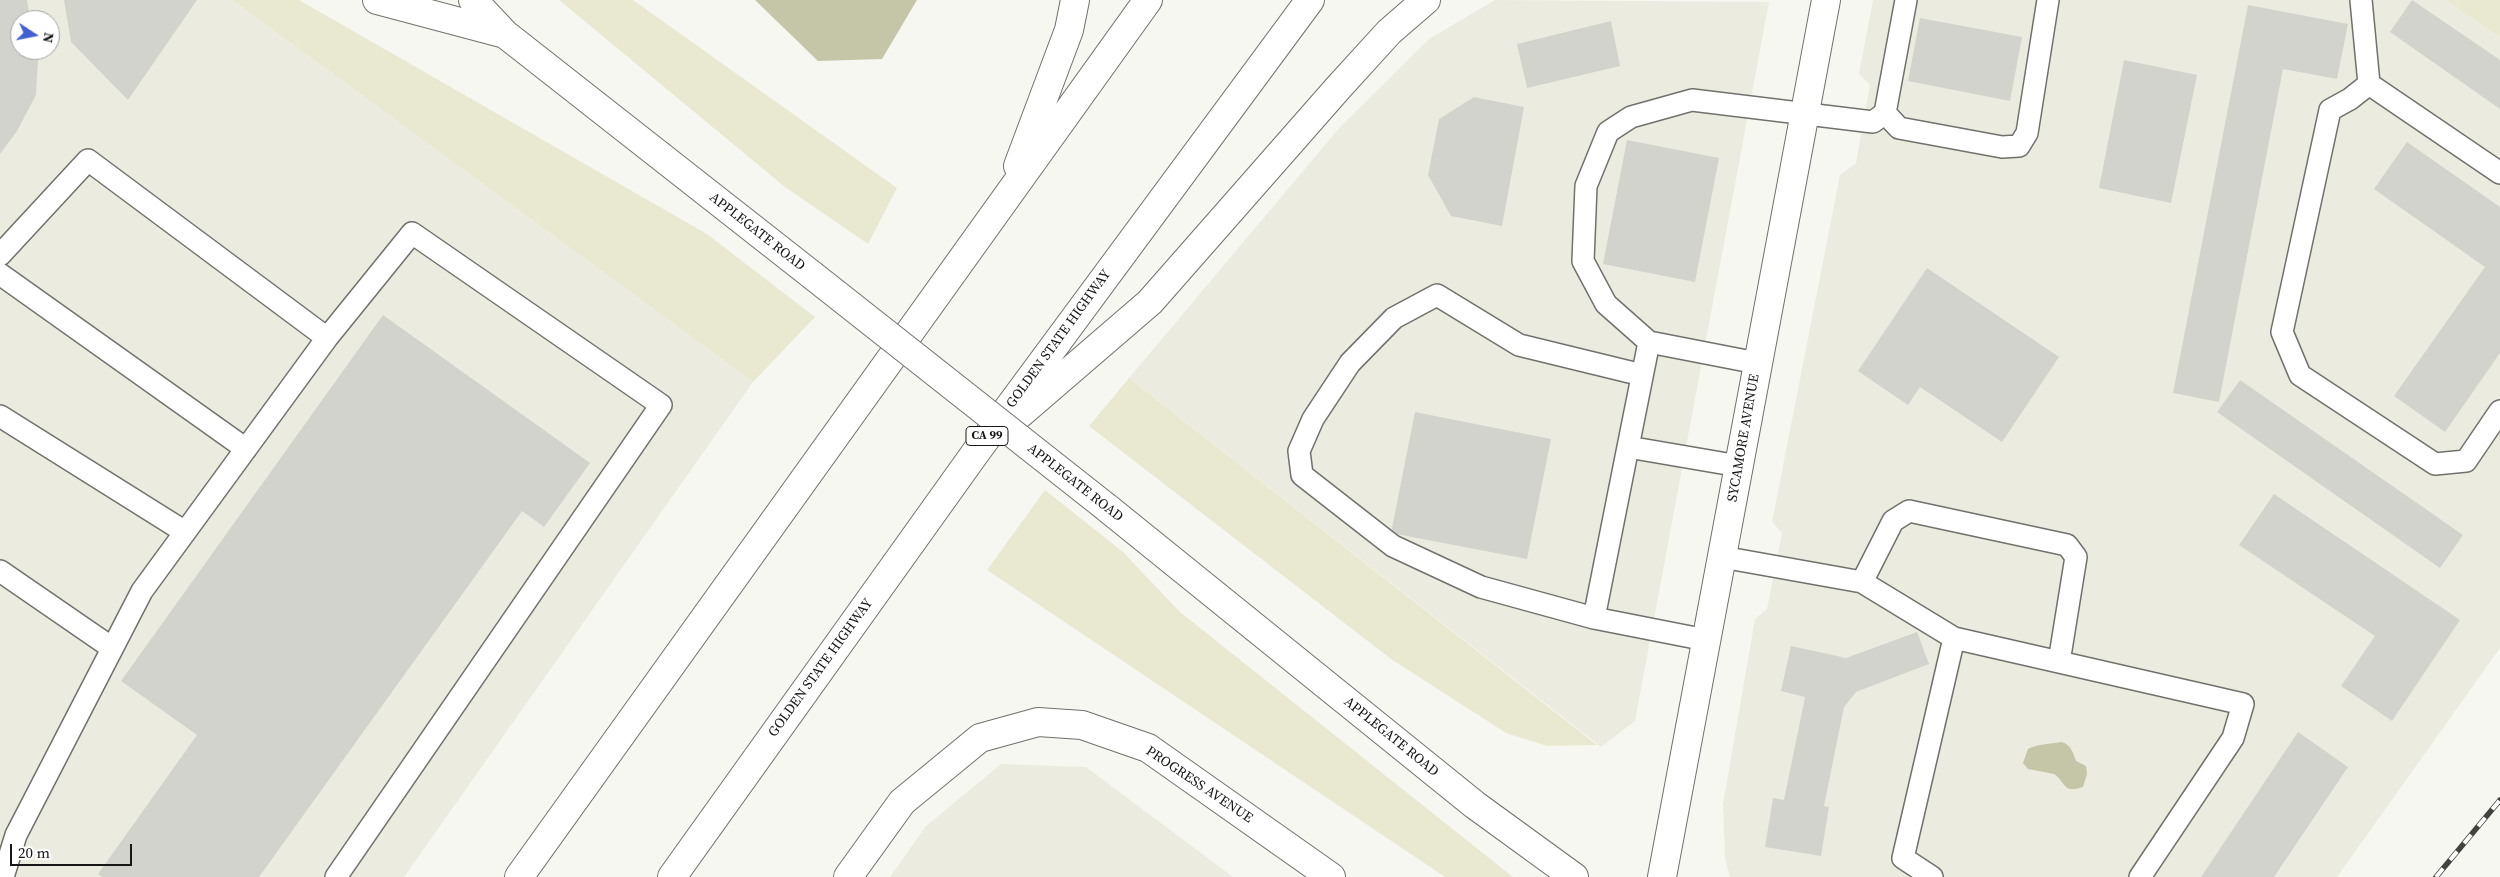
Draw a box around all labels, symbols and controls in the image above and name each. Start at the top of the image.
north arrow [10,10,60,60]
text: N [38,31,60,45]
street label: APPLEGATE ROAD [706,189,808,275]
street label: GOLDEN STATE HIGHWAY [1003,266,1115,412]
street label: SYCAMORE AVENUE [1724,373,1764,503]
road number: CA 99 [966,426,1008,446]
street label: APPLEGATE ROAD [1024,440,1126,526]
street label: GOLDEN STATE HIGHWAY [765,595,877,741]
street label: APPLEGATE ROAD [1340,694,1442,780]
street label: PROGRESS AVENUE [1142,743,1256,827]
scale bar [12,834,135,866]
text: 20 m [18,842,50,863]

